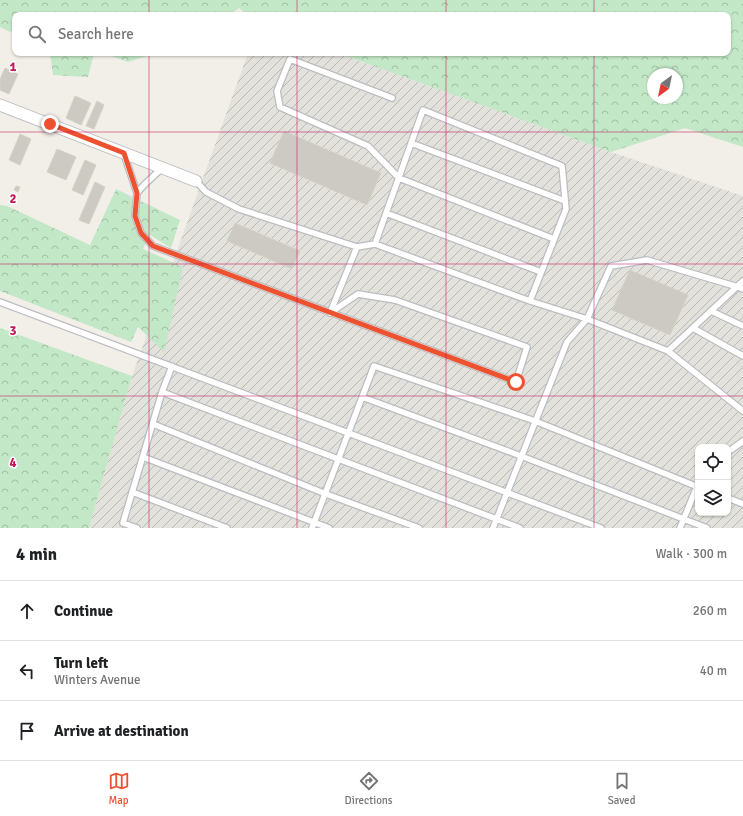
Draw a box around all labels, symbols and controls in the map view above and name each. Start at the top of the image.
search box [12,12,731,56]
icon: search [26,23,48,45]
text: Search here [58,25,134,43]
text: 1 [9,59,17,75]
north arrow [647,68,683,104]
route end [41,115,59,133]
text: 2 [9,191,17,207]
text: 3 [9,323,17,339]
route start [507,373,525,391]
map controls [695,444,731,516]
button: locate [695,444,731,480]
text: 4 [9,455,17,471]
button: layers [695,480,731,516]
text: 4 min [16,544,57,565]
text: Walk · 300 m [656,546,727,562]
icon: ahead [16,600,38,622]
text: Continue [54,602,113,620]
text: 260 m [693,603,727,619]
text: Turn left [54,654,108,672]
icon: left [16,660,38,682]
text: 40 m [700,663,727,679]
text: Winters Avenue [54,672,141,688]
icon: arrive [16,720,38,742]
text: Arrive at destination [54,722,189,740]
tab: Map [108,770,130,807]
tab: Directions [345,770,393,807]
tab: Saved [608,770,635,807]

